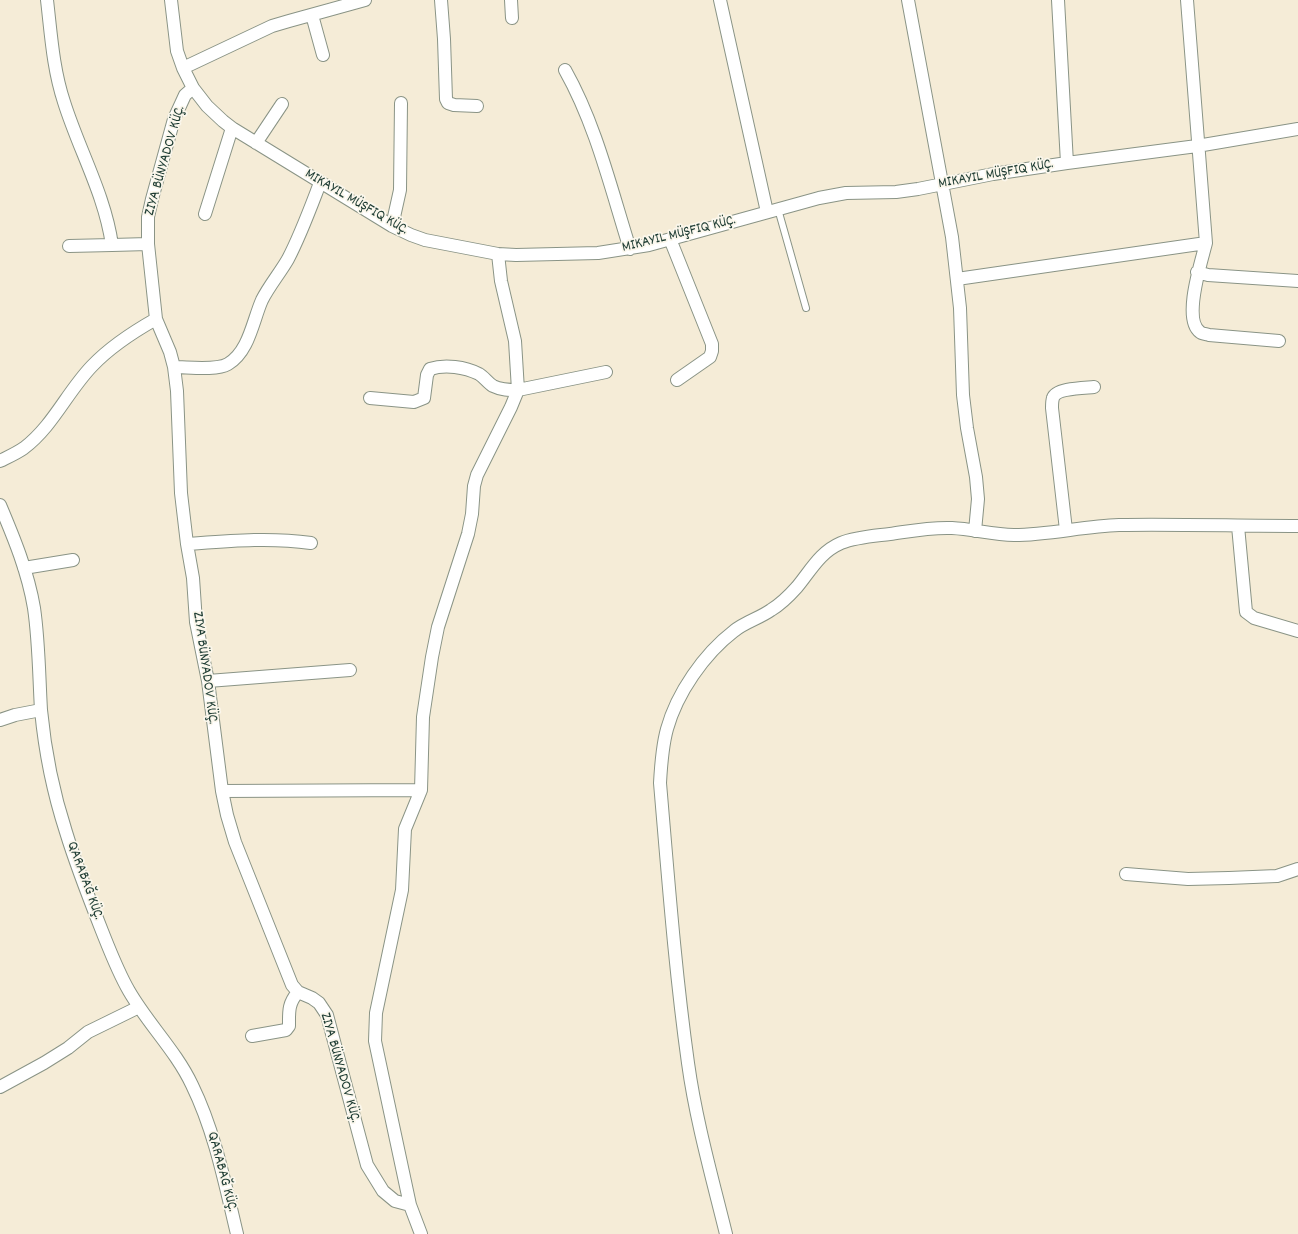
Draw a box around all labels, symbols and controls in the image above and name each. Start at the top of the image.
street label: ZIYA BÜNYADOV KÜÇ. [142,104,190,218]
street label: MIKAYIL MÜŞFIQ KÜÇ. [937,156,1055,194]
street label: MIKAYIL MÜŞFIQ KÜÇ. [301,166,411,240]
street label: MIKAYIL MÜŞFIQ KÜÇ. [620,212,738,258]
street label: ZIYA BÜNYADOV KÜÇ. [187,611,221,725]
street label: QARABAĞ KÜÇ. [62,839,106,923]
street label: ZIYA BÜNYADOV KÜÇ. [315,1011,363,1125]
street label: QARABAĞ KÜÇ. [202,1130,240,1214]

